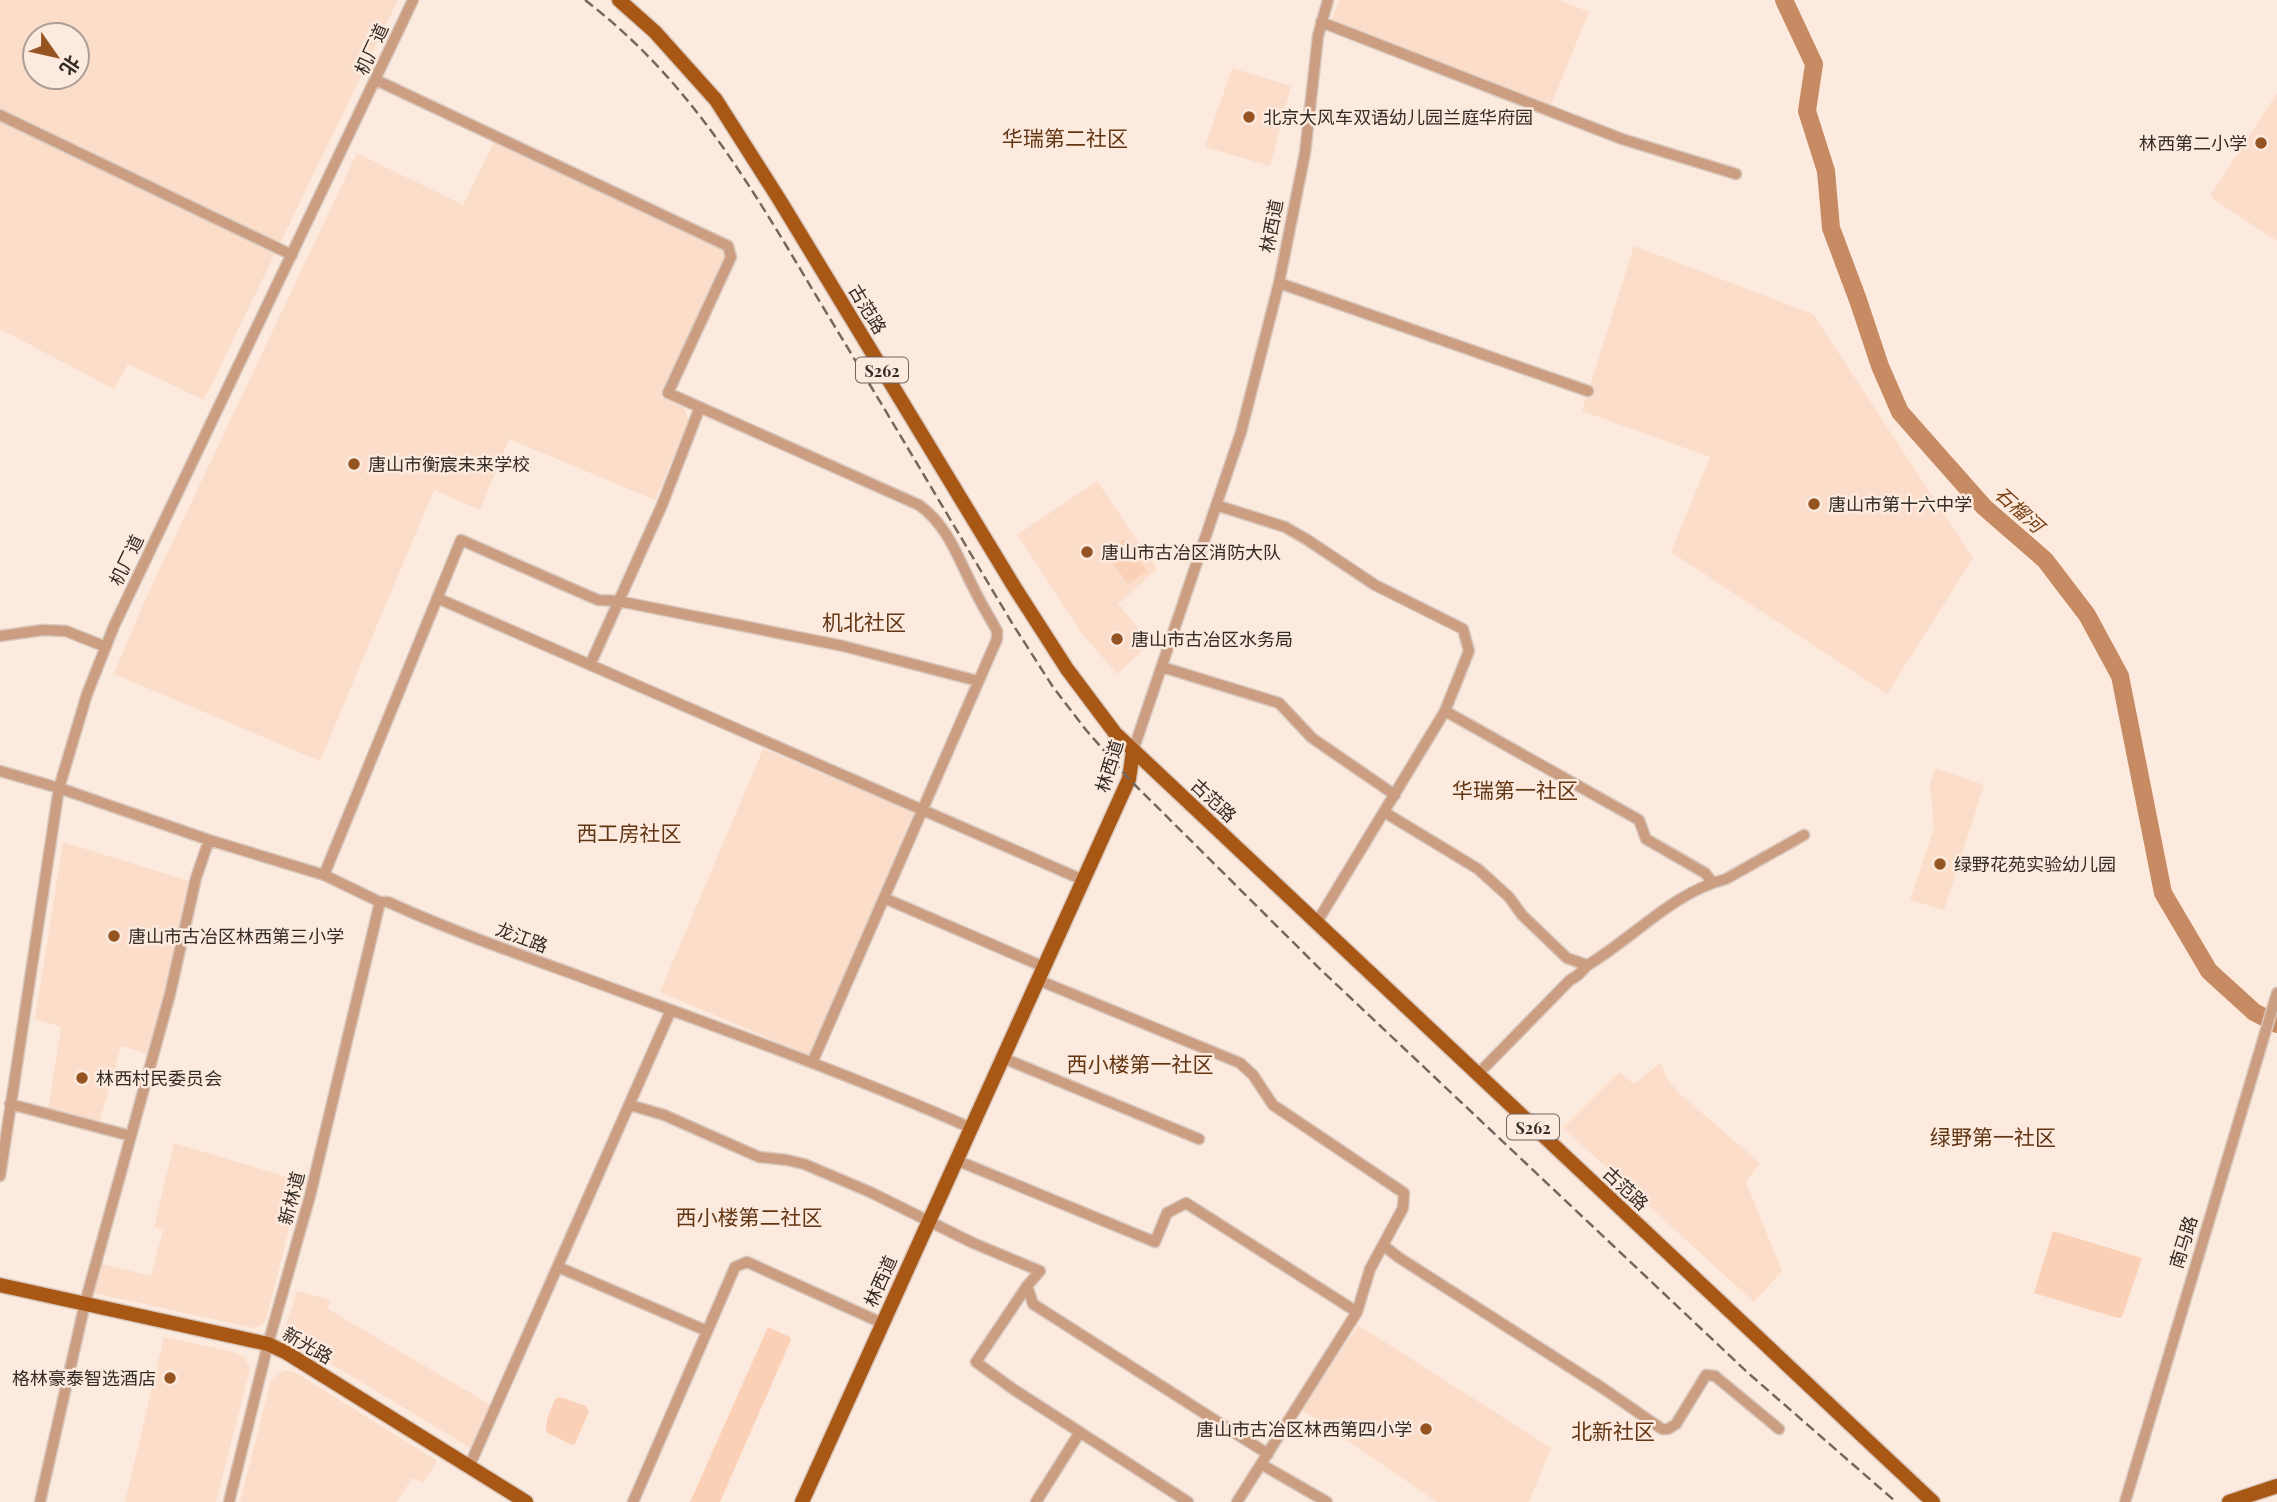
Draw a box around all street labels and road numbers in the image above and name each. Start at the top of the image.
street label: 机厂道 [349,19,393,79]
street label: 林西道 [1254,197,1288,255]
street label: 古范路 [844,280,892,338]
road number: S262 [856,358,908,382]
street label: 机厂道 [103,530,149,590]
street label: 林西道 [1090,737,1128,795]
street label: 古范路 [1186,773,1242,827]
street label: 龙江路 [493,916,551,958]
road number: S262 [1507,1114,1559,1140]
street label: 古范路 [1598,1161,1654,1215]
street label: 新林道 [272,1169,310,1227]
street label: 南马路 [2164,1213,2202,1271]
street label: 林西道 [858,1251,902,1311]
street label: 新光路 [279,1321,337,1369]

